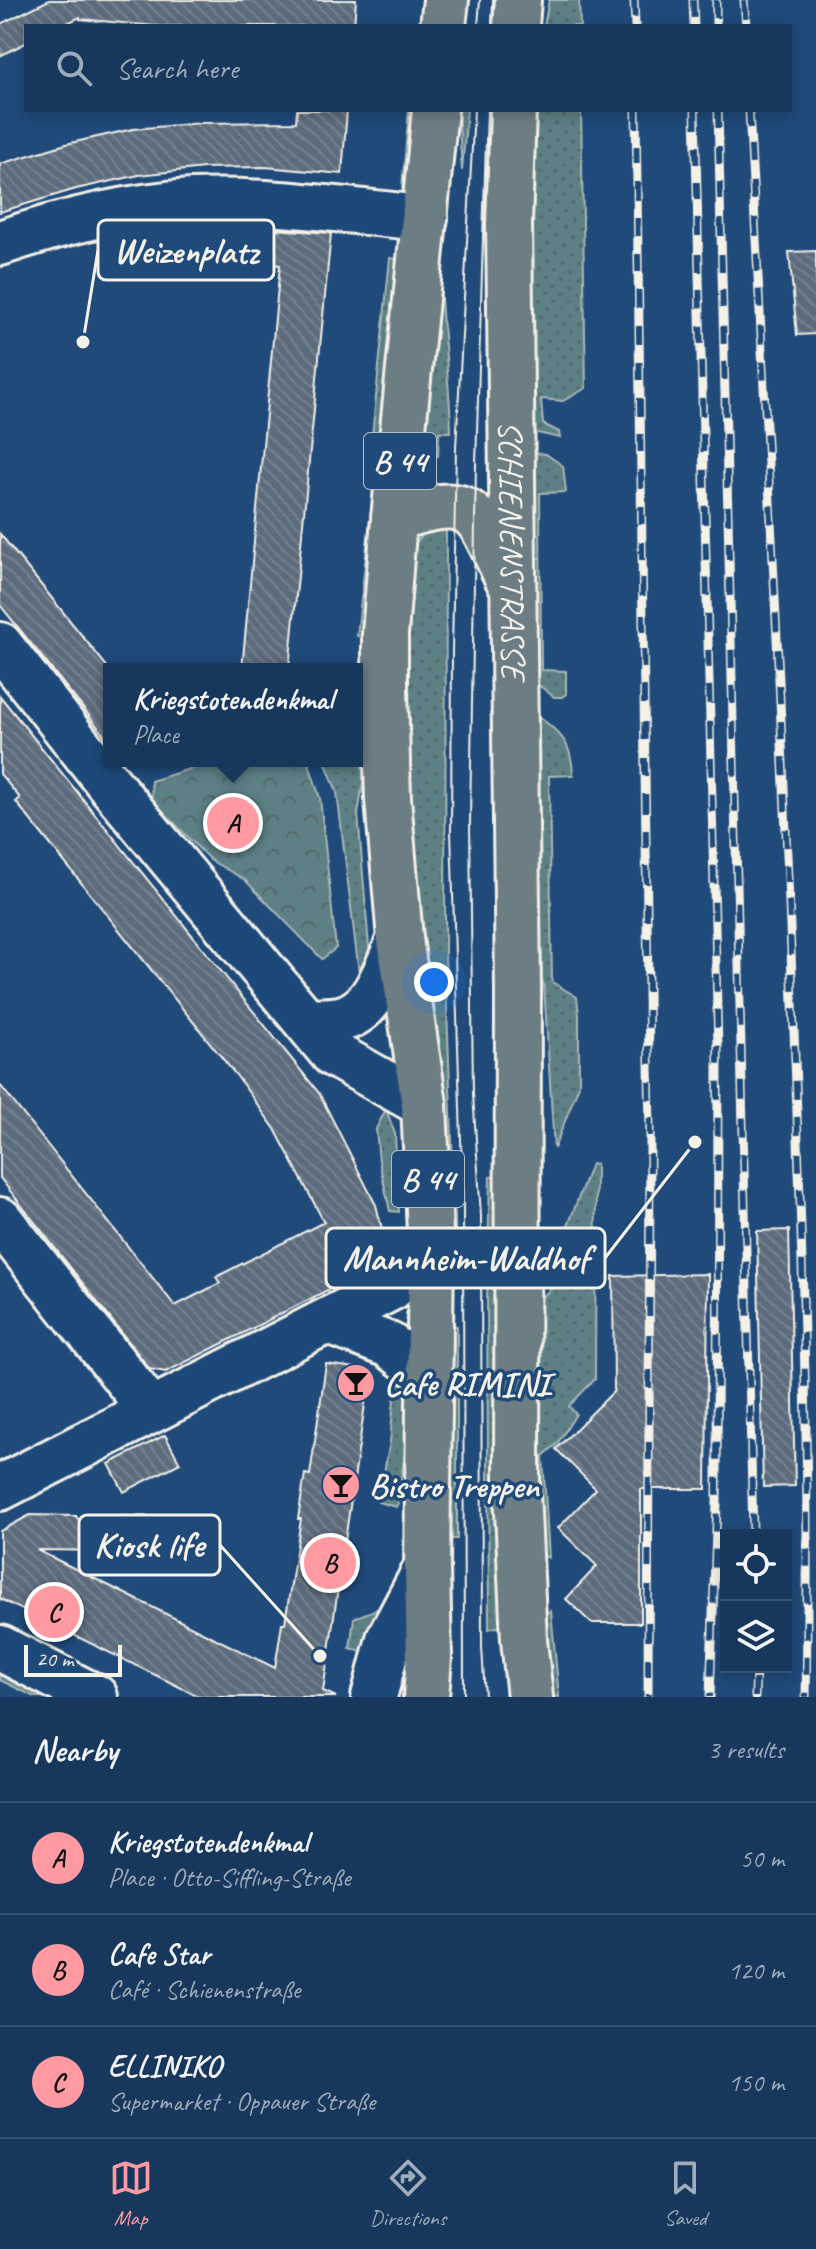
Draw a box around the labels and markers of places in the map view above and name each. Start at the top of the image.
callout: Weizenplatz [98,220,274,280]
pin: A [207,793,259,853]
callout: Mannheim-Waldhof [326,1228,605,1288]
bar icon: Cafe RIMINI [335,1362,377,1404]
place label: Cafe RIMINI [384,1362,557,1405]
bar icon: Bistro Treppen [320,1464,362,1506]
place label: Bistro Treppen [369,1464,540,1507]
callout: Kiosk life [79,1515,220,1575]
pin: B [304,1533,356,1593]
pin: C [28,1582,80,1642]

